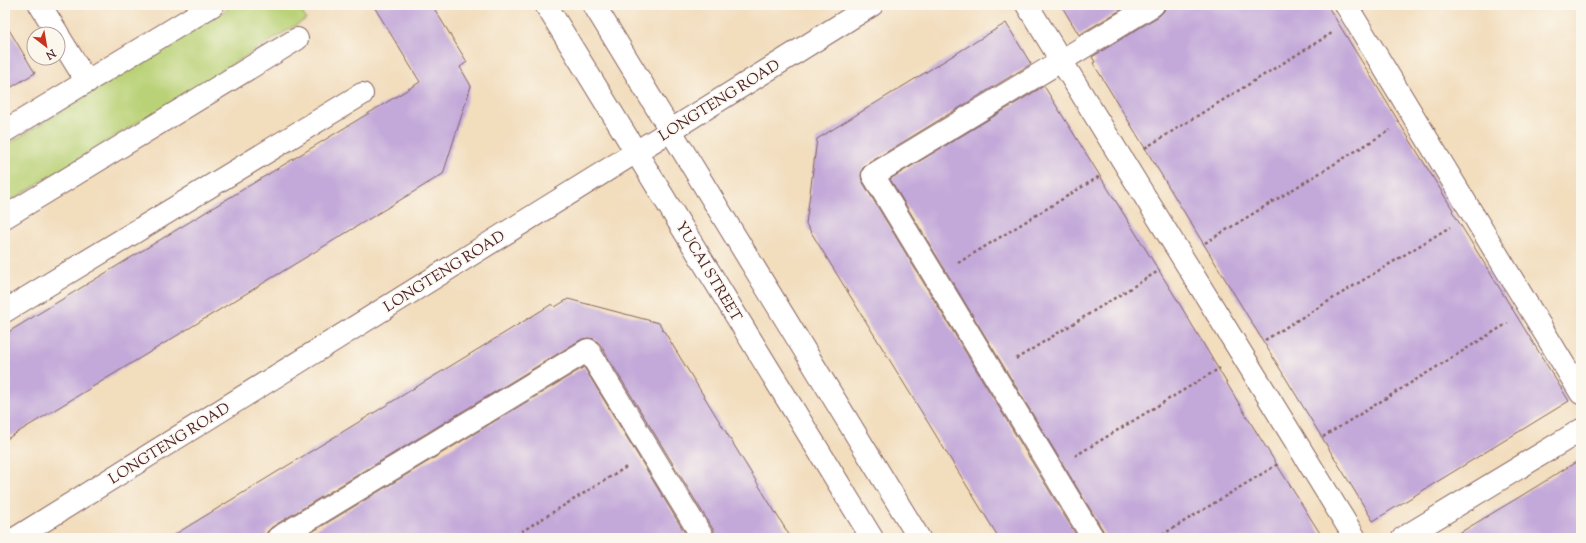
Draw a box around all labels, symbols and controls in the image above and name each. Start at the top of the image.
north arrow [26,26,66,66]
text: N [43,44,59,63]
street label: LONGTENG ROAD [655,55,785,147]
street label: YUCAI STREET [669,218,746,326]
street label: LONGTENG ROAD [380,226,510,318]
street label: LONGTENG ROAD [105,398,235,490]

